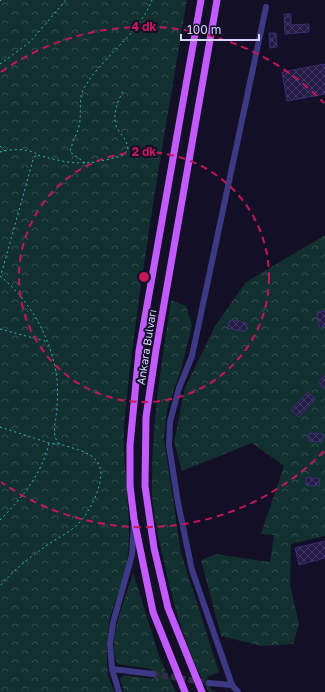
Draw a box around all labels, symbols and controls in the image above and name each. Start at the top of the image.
scale bar [181,16,259,42]
text: 4 dk [132,19,156,34]
text: 100 m [187,22,221,37]
text: 2 dk [132,144,156,159]
centre of rings [137,270,151,284]
street label: Ankara Bulvarı [134,308,158,386]

